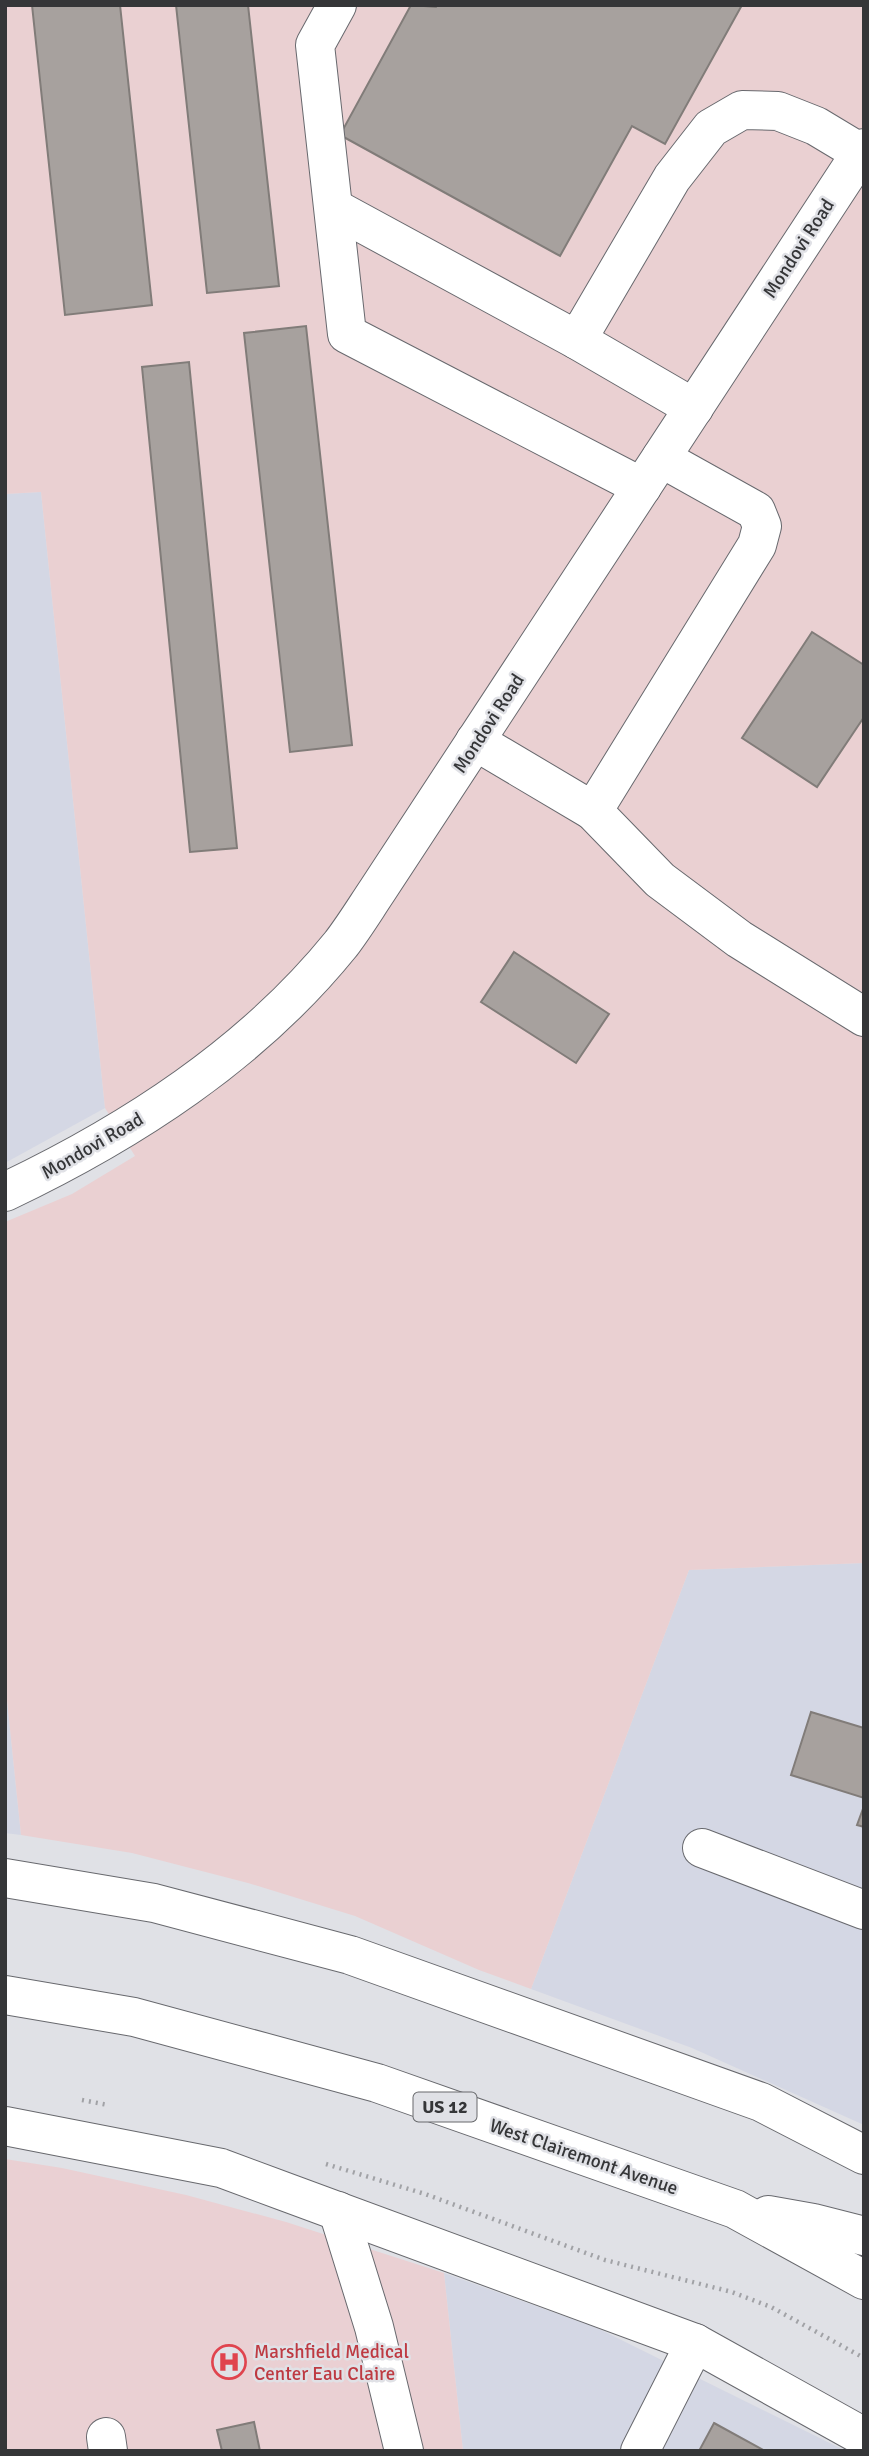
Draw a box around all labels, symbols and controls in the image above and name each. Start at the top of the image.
street label: Mondovi Road [758,194,840,303]
street label: Mondovi Road [448,669,530,778]
street label: Mondovi Road [37,1107,148,1185]
road number: US 12 [414,2092,476,2122]
street label: West Clairemont Avenue [486,2113,681,2200]
place label: Marshfield Medical Center Eau Claire [254,2340,409,2386]
hospital icon: Marshfield Medical Center Eau Claire [210,2343,248,2381]

